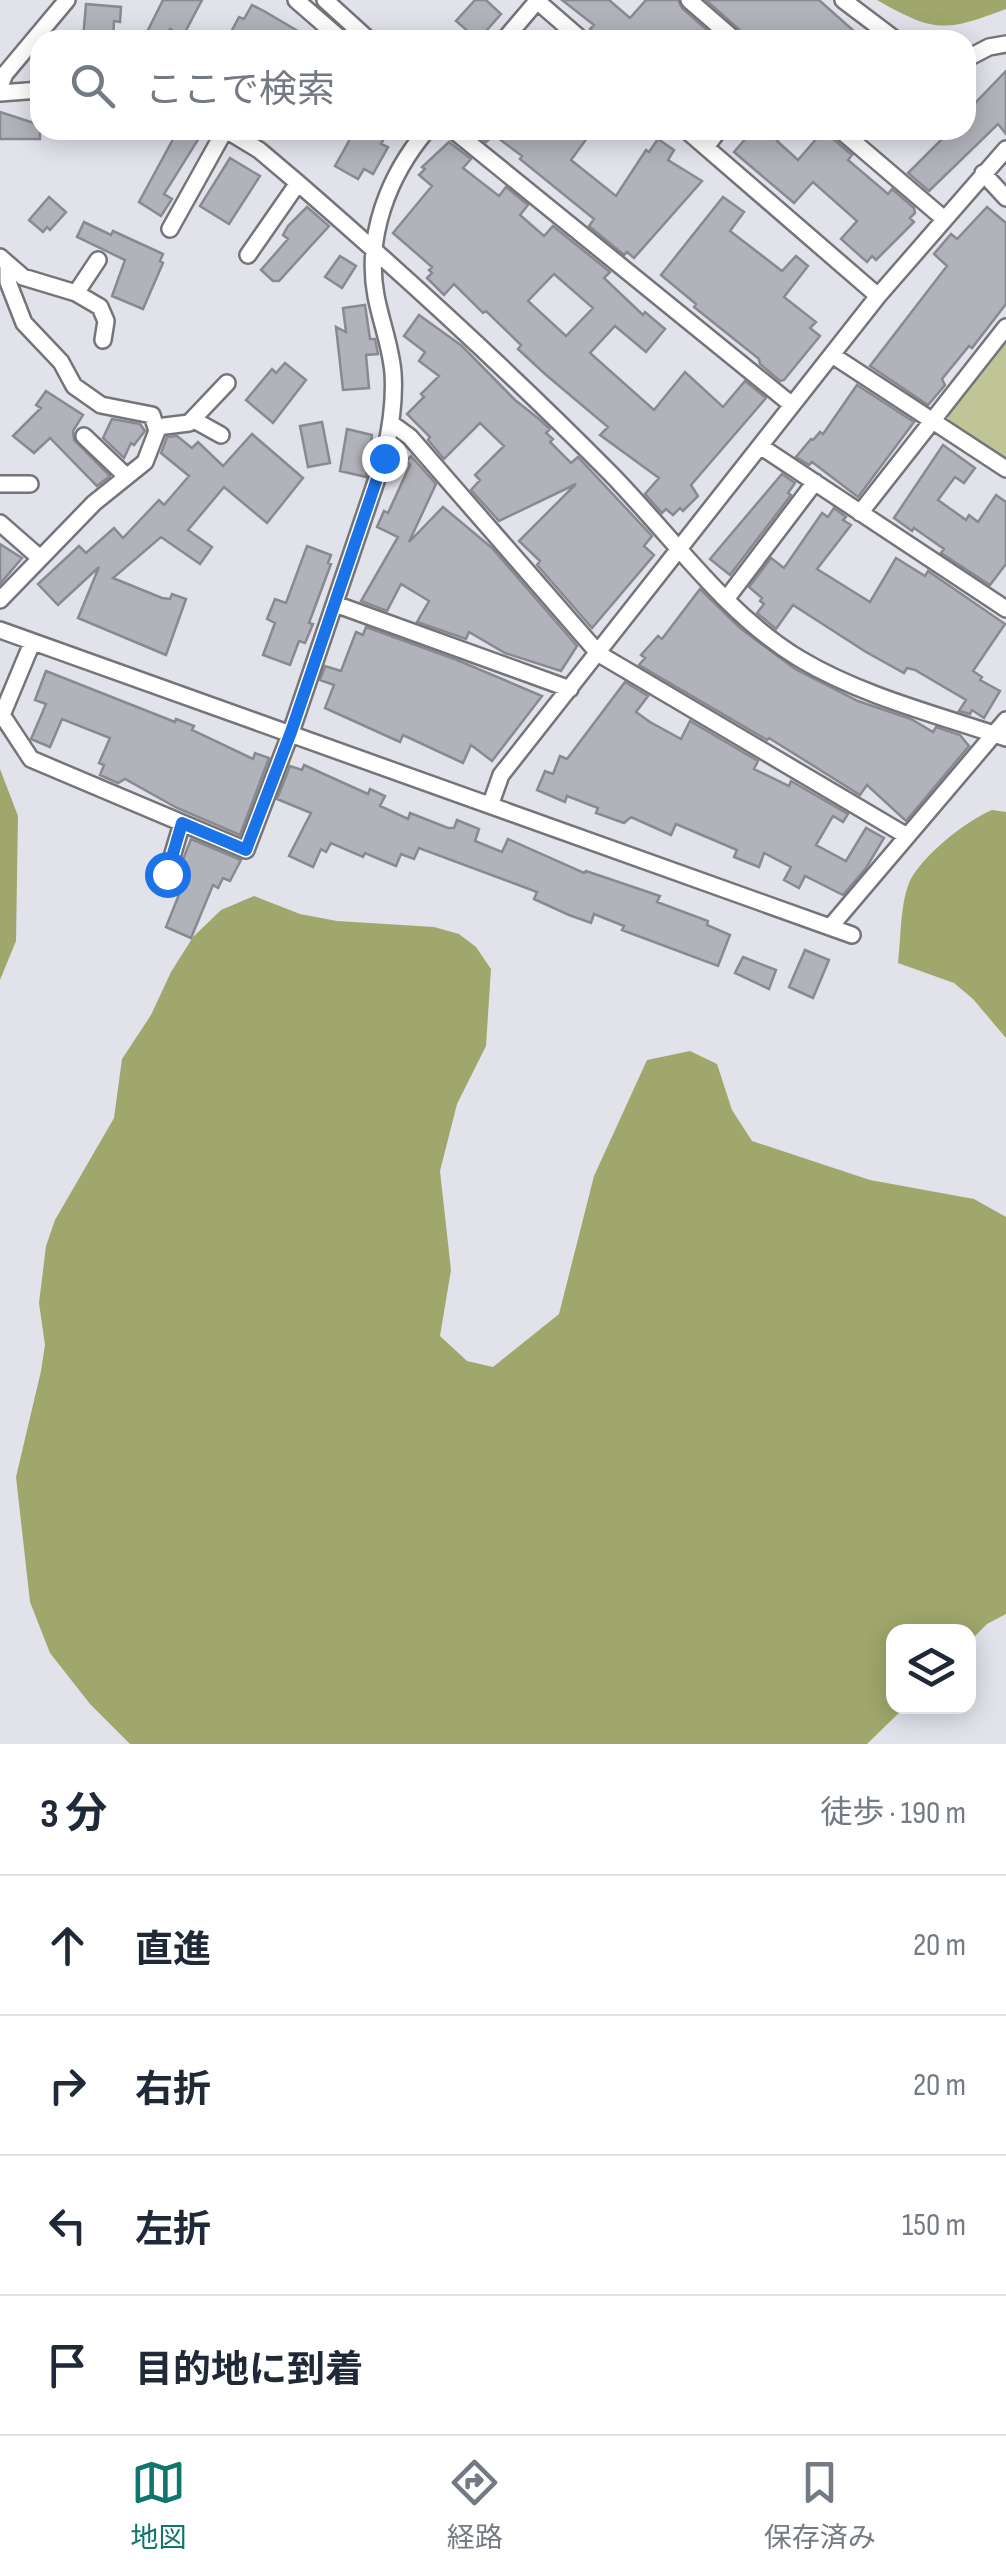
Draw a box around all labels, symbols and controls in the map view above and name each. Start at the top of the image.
search box [30,30,976,140]
icon: search [65,58,120,113]
text: ここで検索 [145,68,335,113]
route end [362,436,408,482]
route start [145,852,191,898]
map controls [886,1624,976,1714]
button: layers [886,1624,976,1714]
text: 3 分 [40,1789,107,1840]
text: 徒歩 · 190 m [820,1794,966,1833]
icon: ahead [40,1918,95,1973]
text: 20 m [913,1926,966,1965]
text: 直進 [135,1928,211,1973]
icon: right [40,2058,95,2113]
text: 20 m [913,2066,966,2105]
text: 右折 [135,2068,211,2113]
icon: left [40,2198,95,2253]
text: 150 m [902,2206,966,2245]
text: 左折 [135,2208,211,2253]
icon: arrive [40,2338,95,2393]
text: 目的地に到着 [135,2348,363,2393]
tab: 地図 [130,2455,186,2555]
tab: 経路 [447,2455,503,2555]
tab: 保存済み [764,2455,876,2555]

